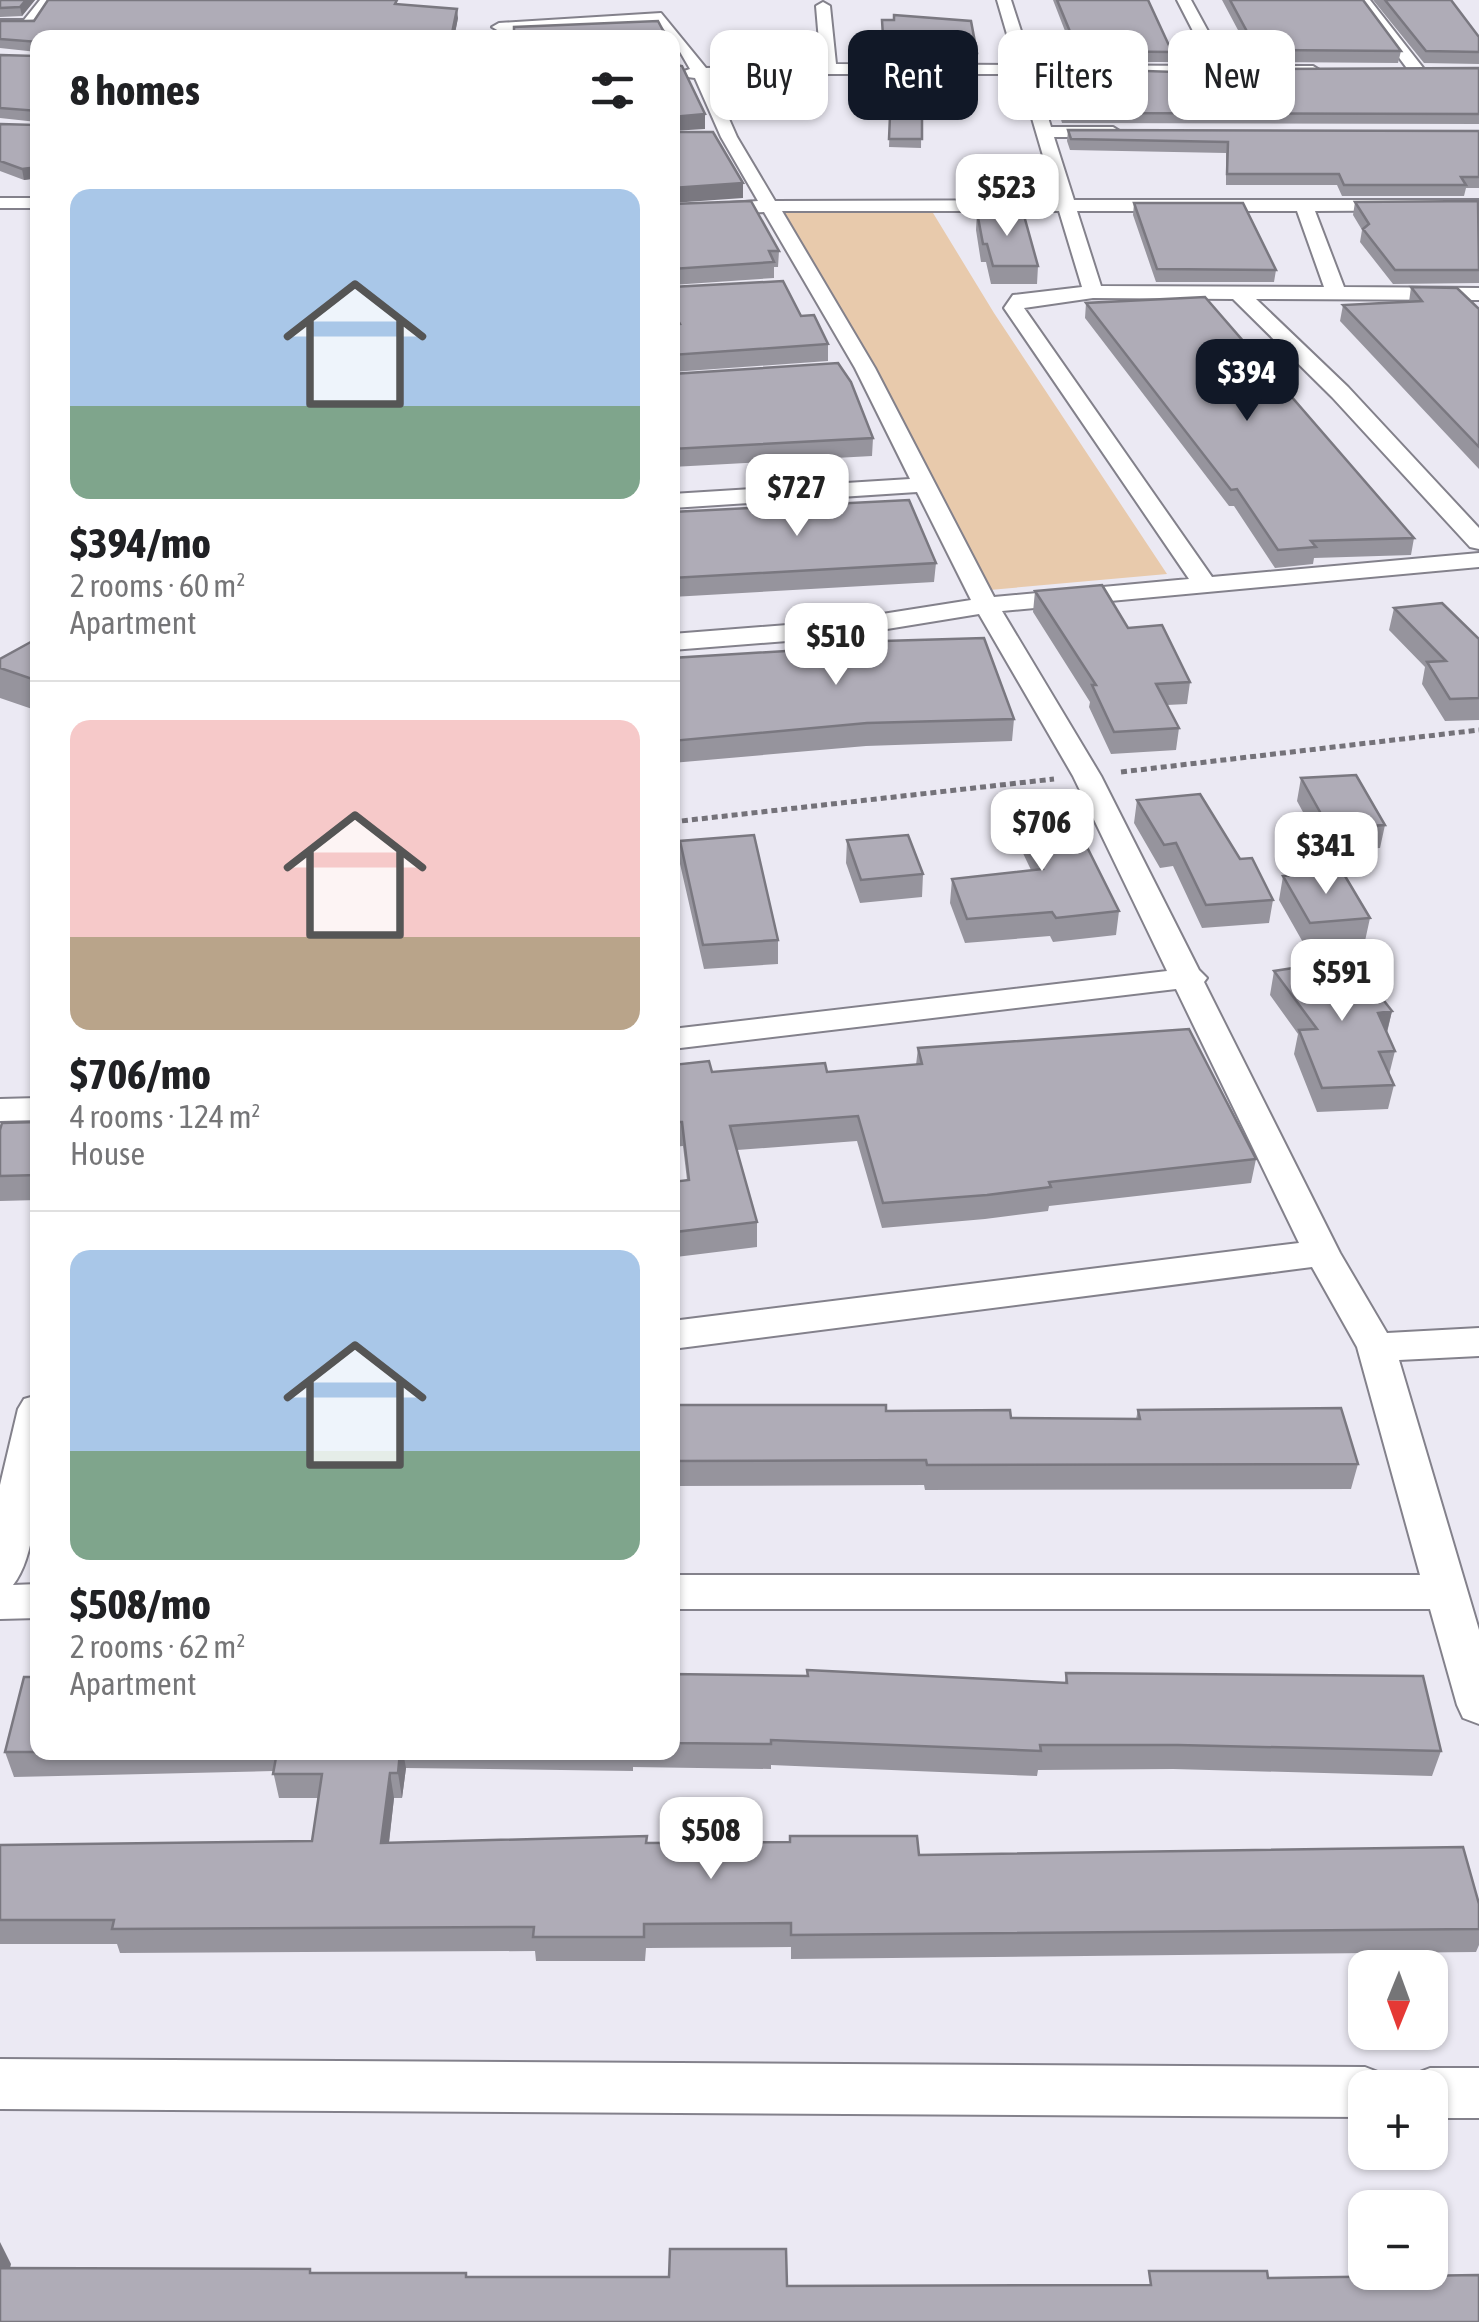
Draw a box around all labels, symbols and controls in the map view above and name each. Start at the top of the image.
chip: Buy [710,30,828,120]
chip: Rent [848,30,978,120]
chip: Filters [998,30,1148,120]
chip: New [1168,30,1295,120]
icon: filters [585,63,640,118]
text: 8 homes [70,66,200,114]
pin: $523 [948,154,1066,239]
text: $523 [978,168,1036,205]
icon: home [265,254,445,434]
pin: $394 [1188,339,1306,424]
text: $394 [1218,353,1276,390]
pin: $727 [738,454,856,539]
text: $727 [768,468,826,505]
text: $394/mo [70,519,211,567]
text: 2 rooms · 60 m² [70,567,245,604]
pin: $510 [777,603,895,688]
text: Apartment [70,604,196,641]
text: $510 [807,617,865,654]
icon: home [265,785,445,965]
pin: $706 [983,789,1101,874]
text: $706 [1013,803,1071,840]
pin: $341 [1267,812,1385,897]
text: $341 [1297,826,1355,863]
pin: $591 [1283,939,1401,1024]
text: $591 [1313,953,1371,990]
text: $706/mo [70,1050,211,1098]
text: 4 rooms · 124 m² [70,1098,260,1135]
text: House [70,1135,145,1172]
icon: home [265,1315,445,1495]
text: $508/mo [70,1580,211,1628]
text: 2 rooms · 62 m² [70,1628,245,1665]
text: Apartment [70,1665,196,1702]
pin: $508 [652,1797,770,1882]
text: $508 [682,1811,740,1848]
north arrow [1348,1950,1448,2050]
map controls [1348,1950,1448,2290]
button: + [1348,2070,1448,2170]
button: − [1348,2190,1448,2290]

